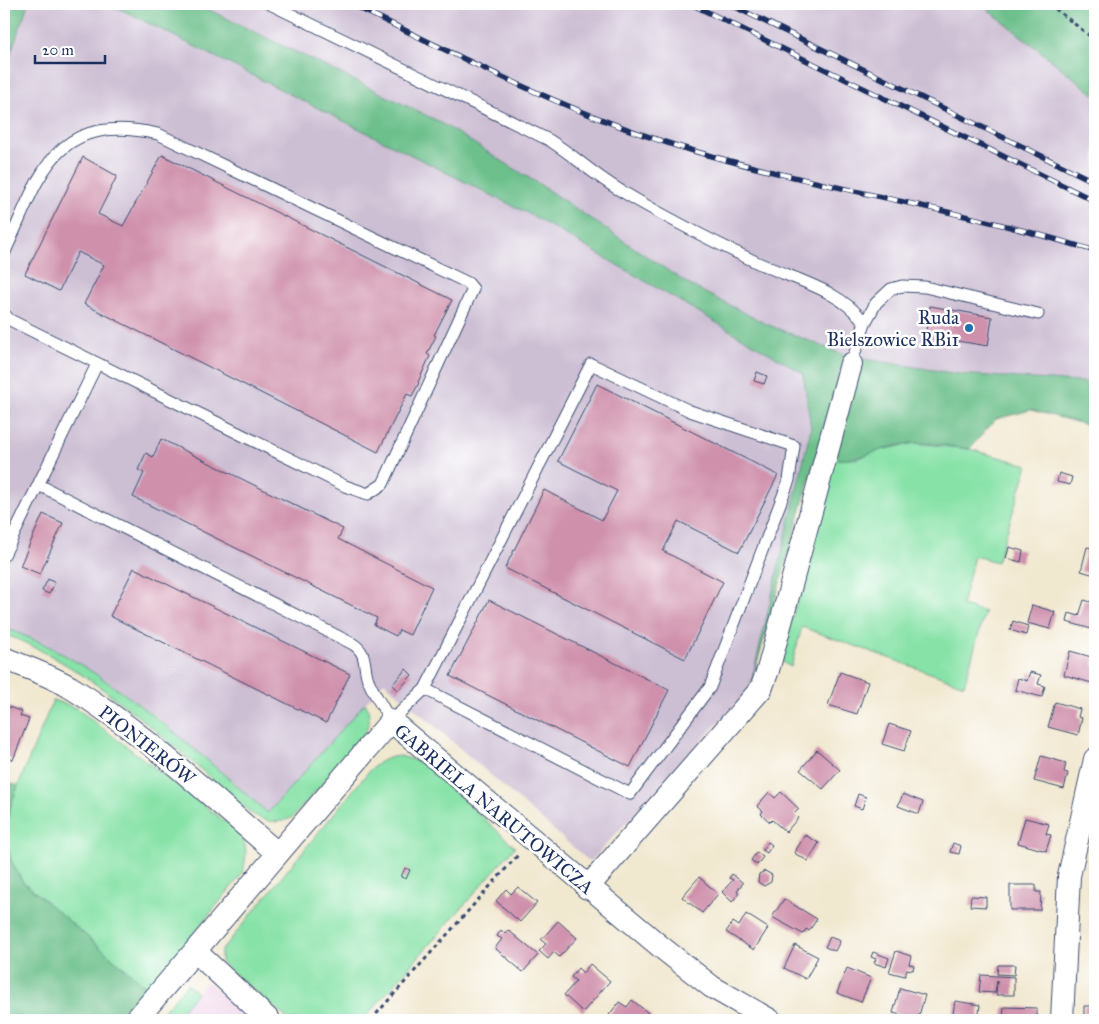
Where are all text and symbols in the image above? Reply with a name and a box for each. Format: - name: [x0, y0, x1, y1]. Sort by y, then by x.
- scale bar: [35, 32, 105, 64]
- text: 20 m: [42, 41, 74, 59]
- place label: Ruda Bielszowice RBi1: [827, 306, 960, 351]
- marker: Ruda Bielszowice RBi1: [963, 322, 975, 334]
- street label: PIONIERÓW: [94, 699, 201, 790]
- street label: GABRIELA NARUTOWICZA: [390, 719, 598, 899]

